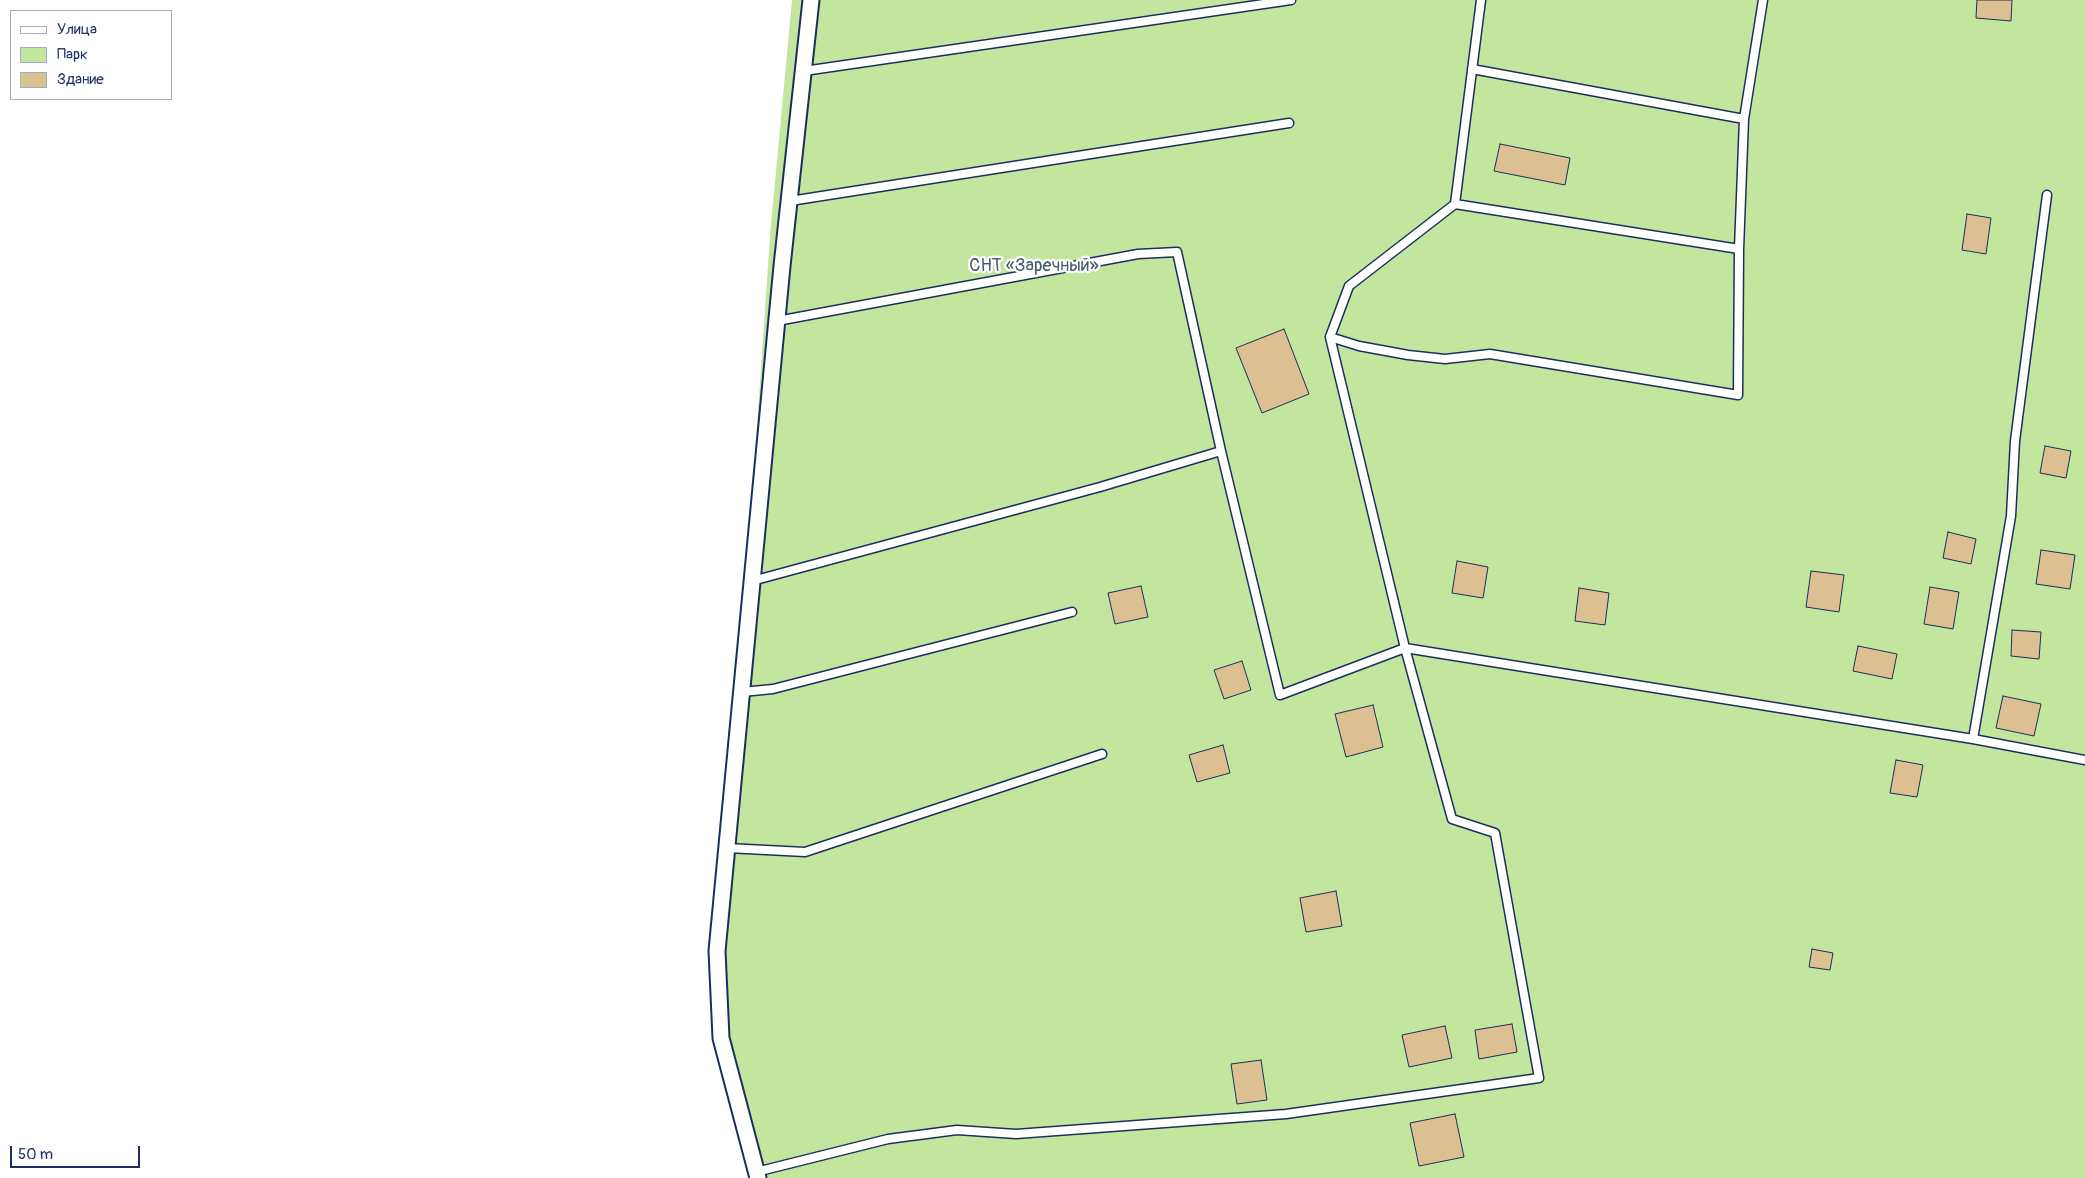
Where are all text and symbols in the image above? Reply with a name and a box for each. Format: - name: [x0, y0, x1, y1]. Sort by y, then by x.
- legend: [10, 10, 172, 100]
- text: Улица: [57, 20, 97, 39]
- text: Парк: [57, 45, 88, 64]
- text: Здание: [57, 70, 104, 89]
- park label: СНТ «Заречный»: [969, 255, 1099, 277]
- scale bar: [12, 1136, 142, 1168]
- text: 50 m: [18, 1145, 53, 1164]

